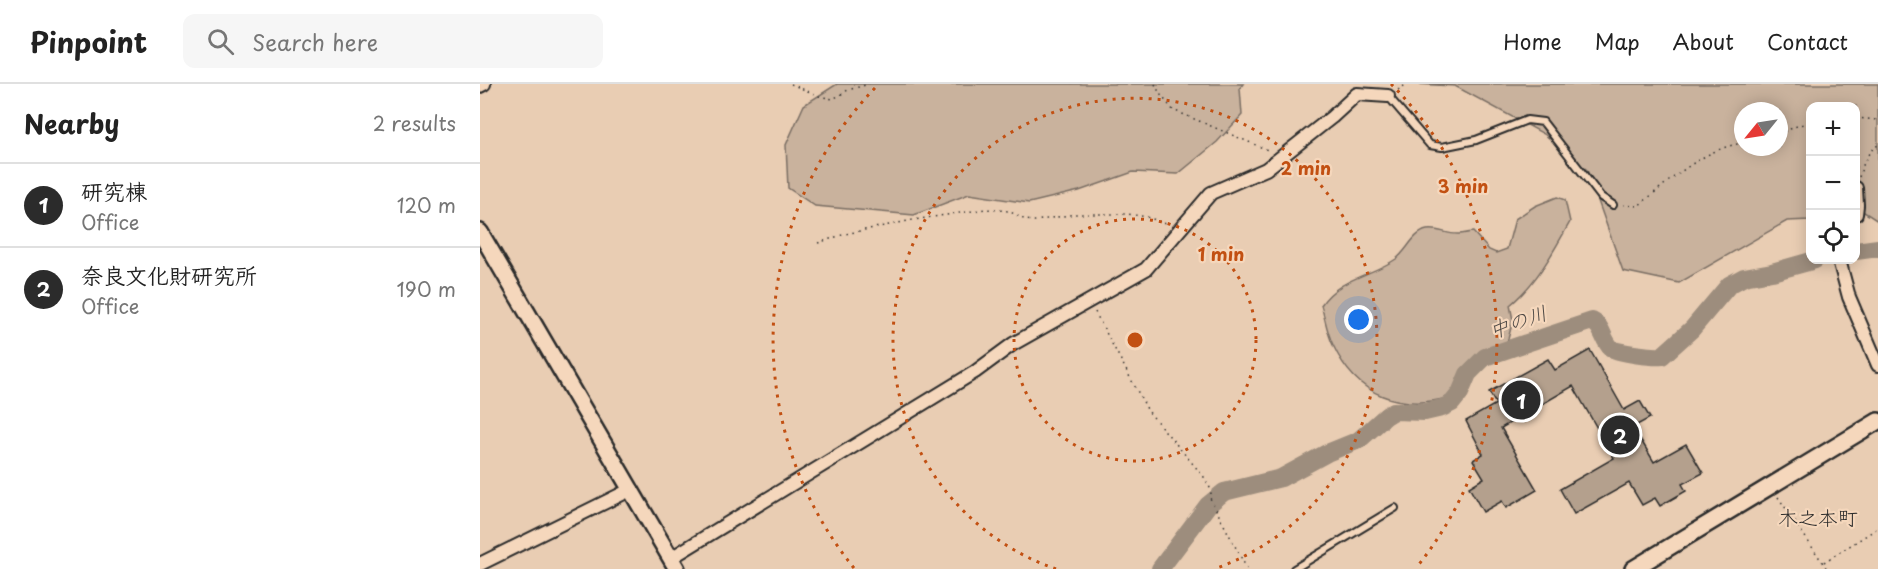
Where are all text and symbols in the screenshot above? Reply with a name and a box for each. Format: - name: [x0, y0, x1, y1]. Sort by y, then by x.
- search box: [183, 14, 603, 68]
- text: Pinpoint: [30, 20, 147, 63]
- icon: search: [204, 25, 237, 58]
- text: Search here: [252, 25, 378, 58]
- text: Home: [1503, 25, 1562, 57]
- text: Map: [1595, 25, 1640, 57]
- text: About: [1673, 25, 1734, 57]
- text: Contact: [1767, 25, 1848, 57]
- north arrow: [1734, 102, 1788, 156]
- map controls: [1806, 102, 1860, 264]
- button: +: [1806, 102, 1860, 156]
- text: Nearby: [24, 104, 119, 143]
- text: 2 results: [373, 108, 456, 138]
- text: 2 min: [1281, 154, 1331, 181]
- button: −: [1806, 156, 1860, 210]
- text: 3 min: [1438, 172, 1488, 199]
- text: 研究棟: [81, 174, 147, 207]
- text: 1: [39, 190, 48, 220]
- text: 120 m: [397, 190, 456, 220]
- text: Office: [81, 207, 139, 237]
- button: locate: [1806, 210, 1860, 264]
- text: 1 min: [1198, 240, 1244, 267]
- text: 奈良文化財研究所: [81, 258, 257, 291]
- text: 2: [36, 274, 51, 304]
- text: 190 m: [397, 274, 456, 304]
- text: Office: [81, 291, 139, 321]
- water label: 中の川: [1484, 297, 1551, 345]
- your location: [1344, 305, 1373, 334]
- centre of rings: [1125, 330, 1145, 350]
- pin: 1: [1502, 378, 1540, 422]
- pin: 2: [1600, 412, 1640, 458]
- district label: 木之本町: [1778, 502, 1858, 532]

